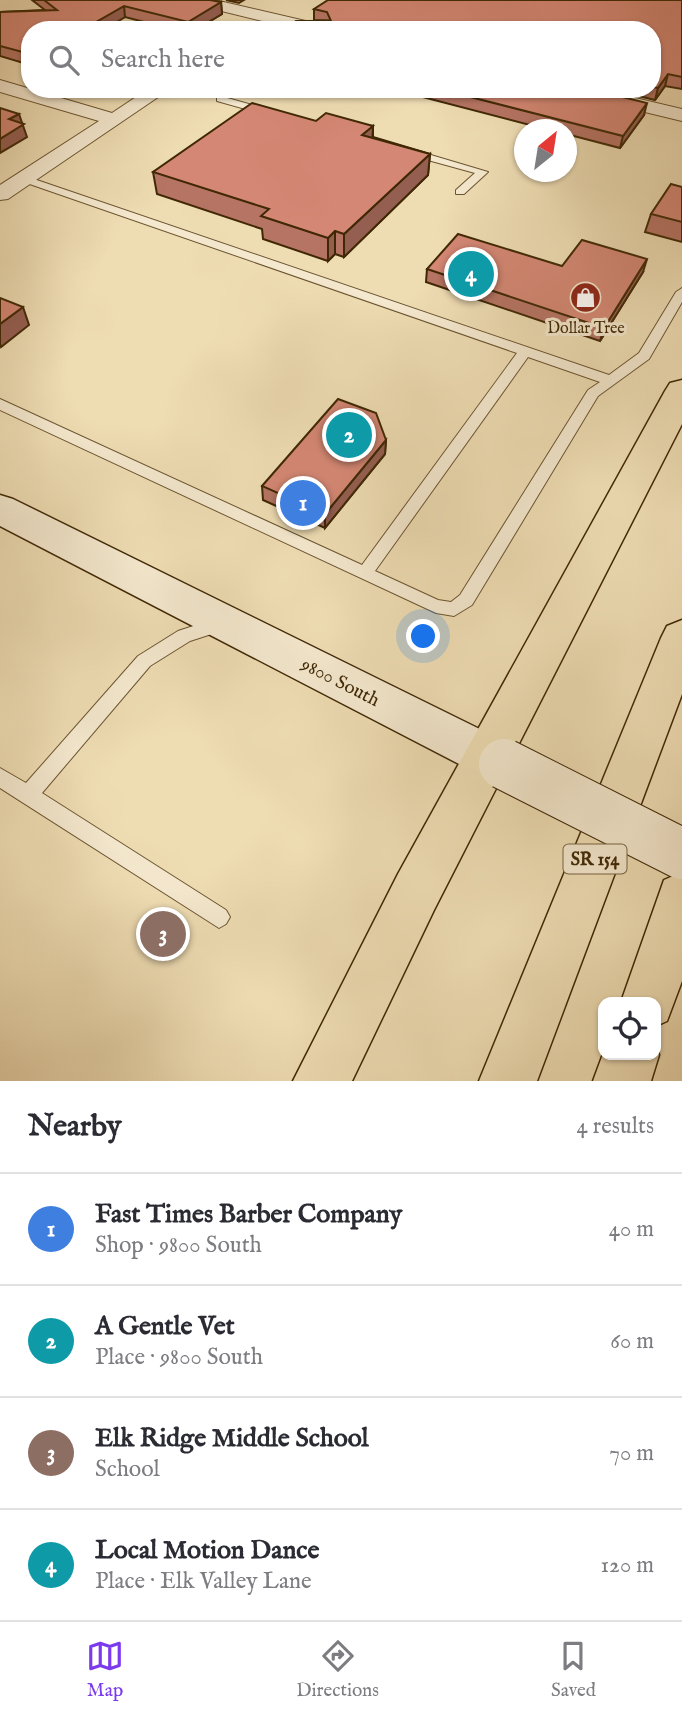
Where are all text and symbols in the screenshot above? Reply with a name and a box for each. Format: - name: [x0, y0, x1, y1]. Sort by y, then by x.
- search box: [21, 21, 661, 98]
- icon: search: [45, 41, 83, 79]
- text: Search here: [101, 43, 225, 76]
- north arrow: [514, 119, 577, 182]
- pin: 4: [448, 248, 494, 300]
- shop icon: Dollar Tree: [569, 281, 603, 315]
- place label: Dollar Tree: [547, 319, 625, 339]
- pin: 2: [326, 409, 372, 461]
- pin: 1: [280, 477, 326, 529]
- your location: [406, 619, 440, 653]
- street label: 9800 South: [296, 652, 383, 713]
- road number: SR 154: [564, 844, 626, 874]
- pin: 3: [140, 908, 186, 960]
- map controls: [598, 997, 661, 1060]
- button: locate: [598, 997, 661, 1060]
- text: Nearby: [28, 1108, 121, 1146]
- text: 4 results: [576, 1112, 654, 1141]
- text: Fast Times Barber Company: [95, 1198, 402, 1231]
- text: 1: [47, 1215, 55, 1244]
- text: 40 m: [609, 1215, 654, 1244]
- text: Shop · 9800 South: [95, 1231, 262, 1260]
- text: A Gentle Vet: [95, 1310, 235, 1343]
- text: 2: [46, 1327, 56, 1356]
- text: 60 m: [610, 1327, 654, 1356]
- text: Place · 9800 South: [95, 1343, 263, 1372]
- text: Elk Ridge Middle School: [95, 1422, 369, 1455]
- text: 3: [47, 1439, 55, 1468]
- text: 70 m: [609, 1439, 654, 1468]
- text: School: [95, 1455, 160, 1484]
- text: Local Motion Dance: [95, 1534, 319, 1567]
- text: 4: [45, 1551, 57, 1580]
- text: 120 m: [601, 1551, 654, 1580]
- text: Place · Elk Valley Lane: [95, 1567, 312, 1596]
- tab: Map: [86, 1637, 124, 1703]
- tab: Directions: [296, 1637, 379, 1703]
- tab: Saved: [551, 1637, 596, 1703]

